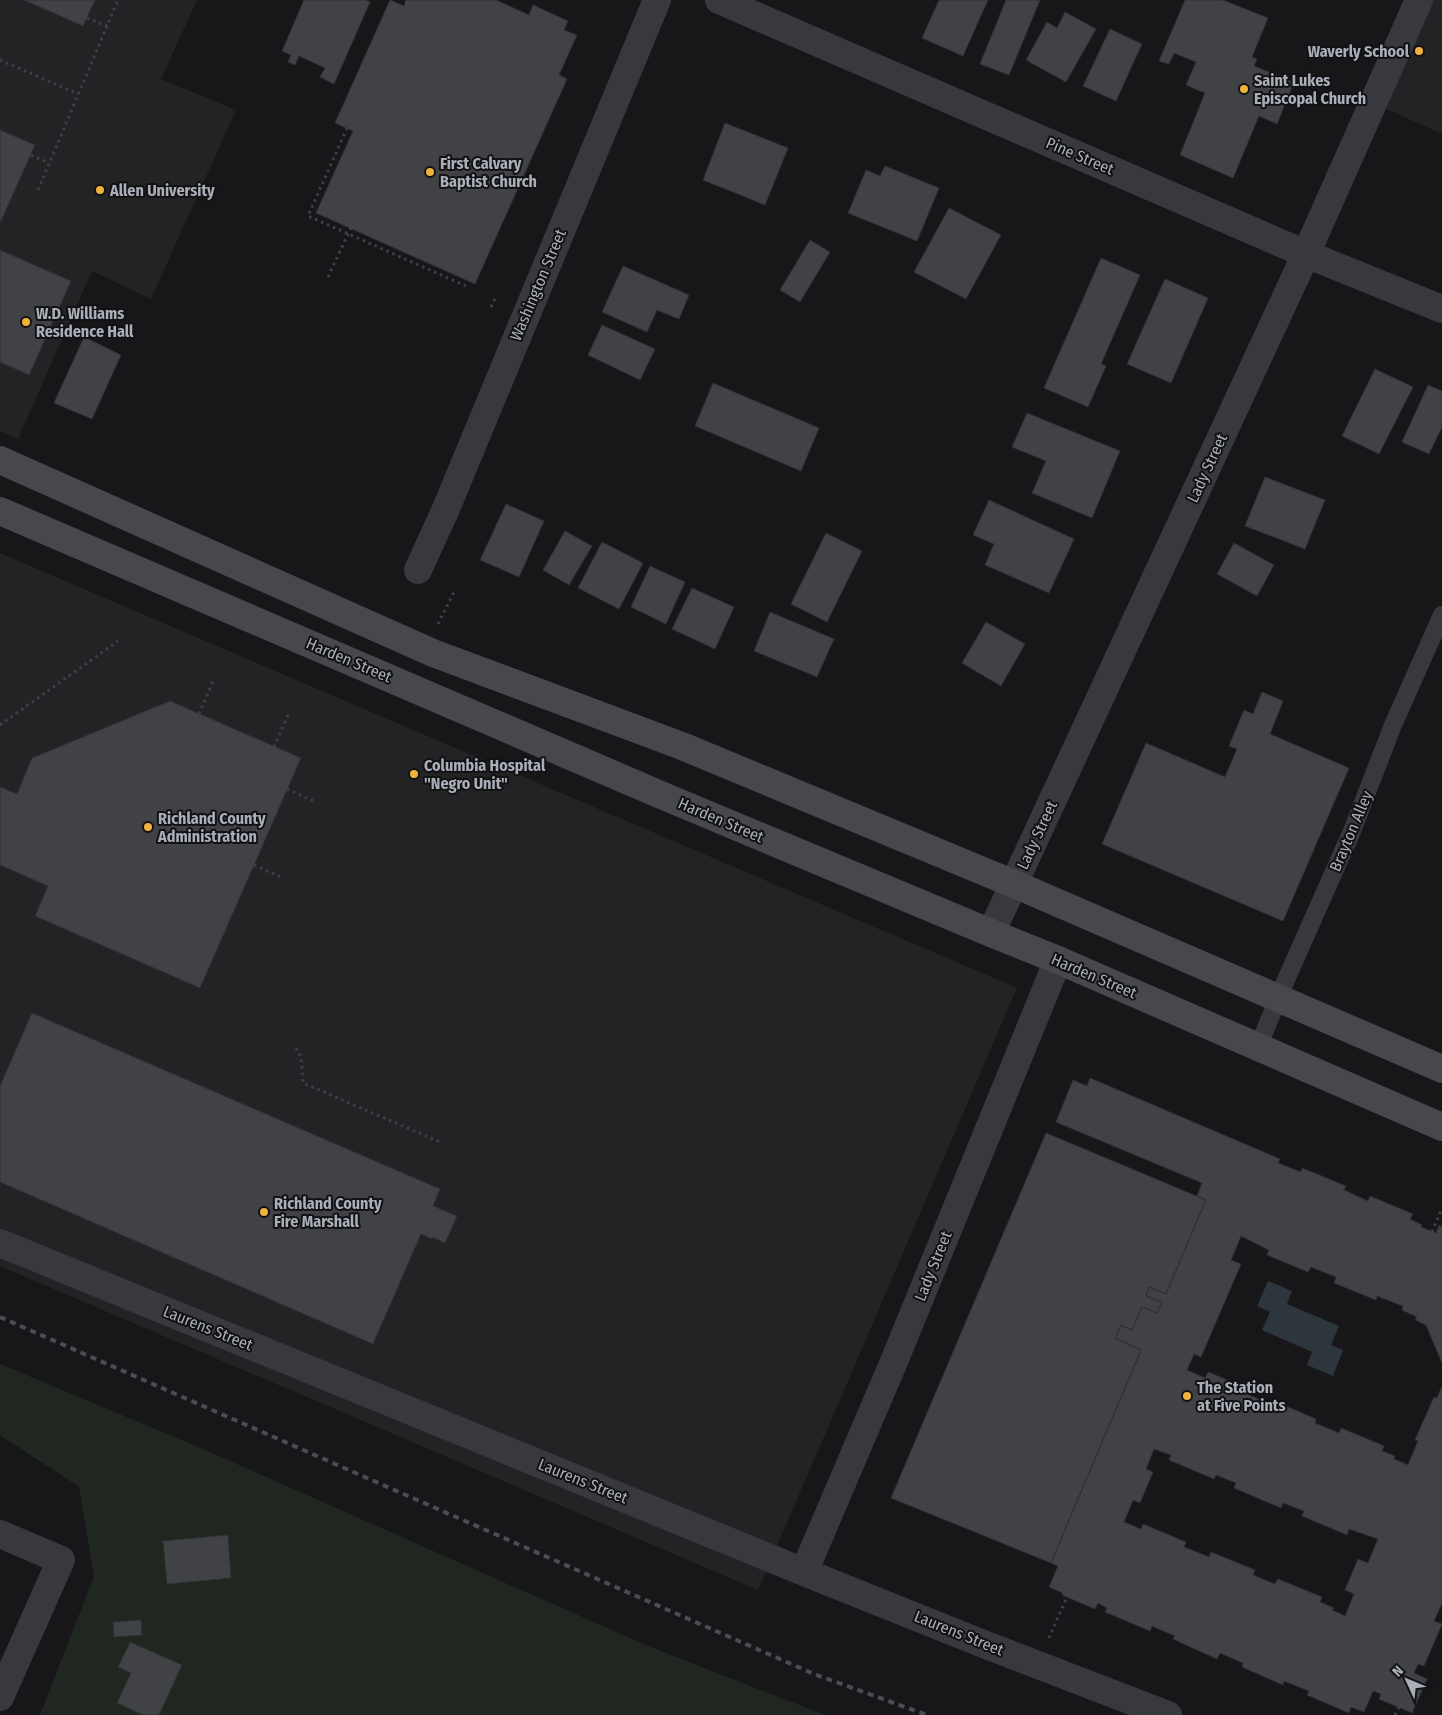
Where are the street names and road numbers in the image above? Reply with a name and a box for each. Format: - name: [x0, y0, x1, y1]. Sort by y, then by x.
- street label: Pine Street: [1043, 133, 1117, 179]
- street label: Washington Street: [506, 226, 570, 344]
- street label: Lady Street: [1183, 430, 1231, 505]
- street label: Harden Street: [304, 634, 395, 687]
- street label: Brayton Alley: [1325, 787, 1377, 874]
- street label: Harden Street: [676, 794, 767, 847]
- street label: Lady Street: [1013, 797, 1061, 872]
- street label: Harden Street: [1049, 950, 1140, 1003]
- street label: Lady Street: [910, 1228, 956, 1304]
- street label: Laurens Street: [161, 1301, 256, 1355]
- street label: Laurens Street: [536, 1454, 631, 1508]
- street label: Laurens Street: [912, 1606, 1007, 1660]

